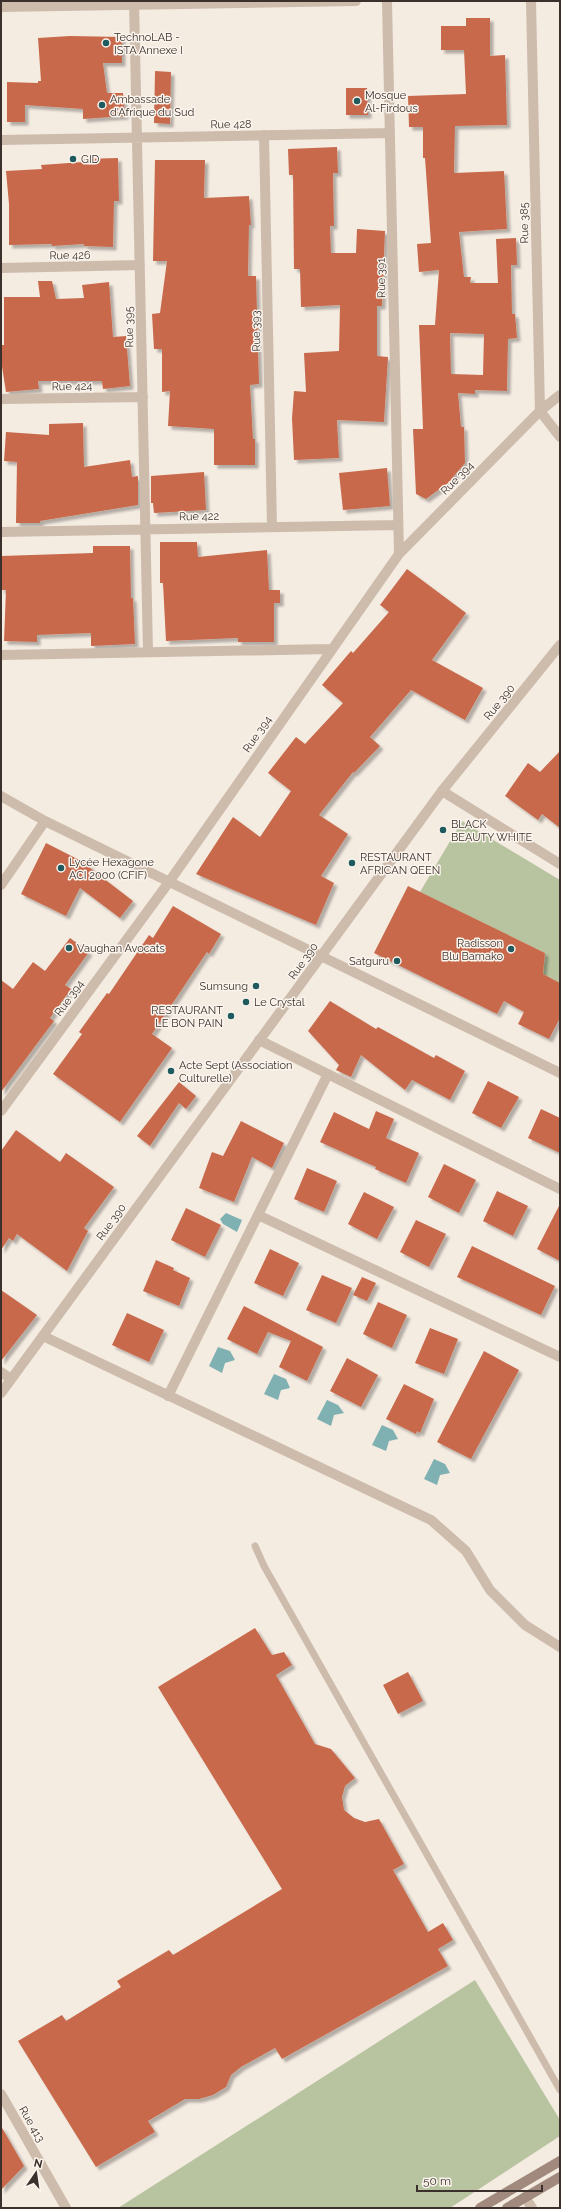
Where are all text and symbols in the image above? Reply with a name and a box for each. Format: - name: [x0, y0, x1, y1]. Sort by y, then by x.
- place label: TechnoLAB - ISTA Annexe I: [114, 31, 183, 57]
- marker: TechnoLAB - ISTA Annexe I: [101, 38, 111, 48]
- place label: Mosque Al-Firdous: [365, 89, 418, 115]
- place label: Ambassade d'Afrique du Sud: [110, 93, 194, 119]
- marker: Mosque Al-Firdous: [352, 96, 362, 106]
- marker: Ambassade d'Afrique du Sud: [97, 100, 107, 110]
- street label: Rue 428: [210, 118, 252, 131]
- place label: GID: [81, 153, 100, 166]
- marker: GID: [68, 154, 78, 164]
- street label: Rue 385: [518, 202, 531, 244]
- street label: Rue 426: [49, 249, 91, 262]
- street label: Rue 391: [375, 258, 388, 298]
- street label: Rue 395: [123, 306, 136, 348]
- street label: Rue 393: [250, 310, 263, 352]
- street label: Rue 424: [52, 380, 92, 393]
- street label: Rue 394: [438, 459, 477, 498]
- street label: Rue 422: [179, 510, 220, 523]
- street label: Rue 390: [481, 682, 518, 723]
- street label: Rue 394: [240, 714, 275, 755]
- place label: BLACK BEAUTY WHITE: [451, 818, 532, 844]
- marker: BLACK BEAUTY WHITE: [438, 825, 448, 835]
- place label: RESTAURANT AFRICAN QEEN: [360, 851, 440, 877]
- place label: Lycée Hexagone ACI 2000 (CFIF): [69, 856, 155, 882]
- marker: RESTAURANT AFRICAN QEEN: [347, 858, 357, 868]
- marker: Lycée Hexagone ACI 2000 (CFIF): [56, 863, 66, 873]
- place label: Radisson Blu Bamako: [442, 937, 503, 963]
- street label: Rue 390: [286, 940, 321, 982]
- place label: Vaughan Avocats: [77, 942, 165, 955]
- marker: Vaughan Avocats: [64, 943, 74, 953]
- marker: Radisson Blu Bamako: [506, 944, 516, 954]
- place label: Satguru: [349, 955, 389, 968]
- marker: Satguru: [392, 956, 402, 966]
- street label: Rue 394: [52, 978, 87, 1019]
- place label: Sumsung: [200, 980, 248, 993]
- marker: Sumsung: [251, 981, 261, 991]
- place label: Le Crystal: [254, 996, 305, 1009]
- marker: Le Crystal: [241, 997, 251, 1007]
- place label: RESTAURANT LE BON PAIN: [151, 1004, 223, 1030]
- marker: RESTAURANT LE BON PAIN: [226, 1011, 236, 1021]
- place label: Acte Sept (Association Culturelle): [179, 1059, 292, 1085]
- marker: Acte Sept (Association Culturelle): [166, 1066, 176, 1076]
- street label: Rue 390: [94, 1201, 129, 1243]
- street label: Rue 413: [16, 2104, 47, 2145]
- north arrow: [16, 2153, 56, 2193]
- text: N: [33, 2156, 44, 2171]
- scale bar: [417, 2167, 542, 2193]
- text: 50 m: [423, 2174, 451, 2188]

